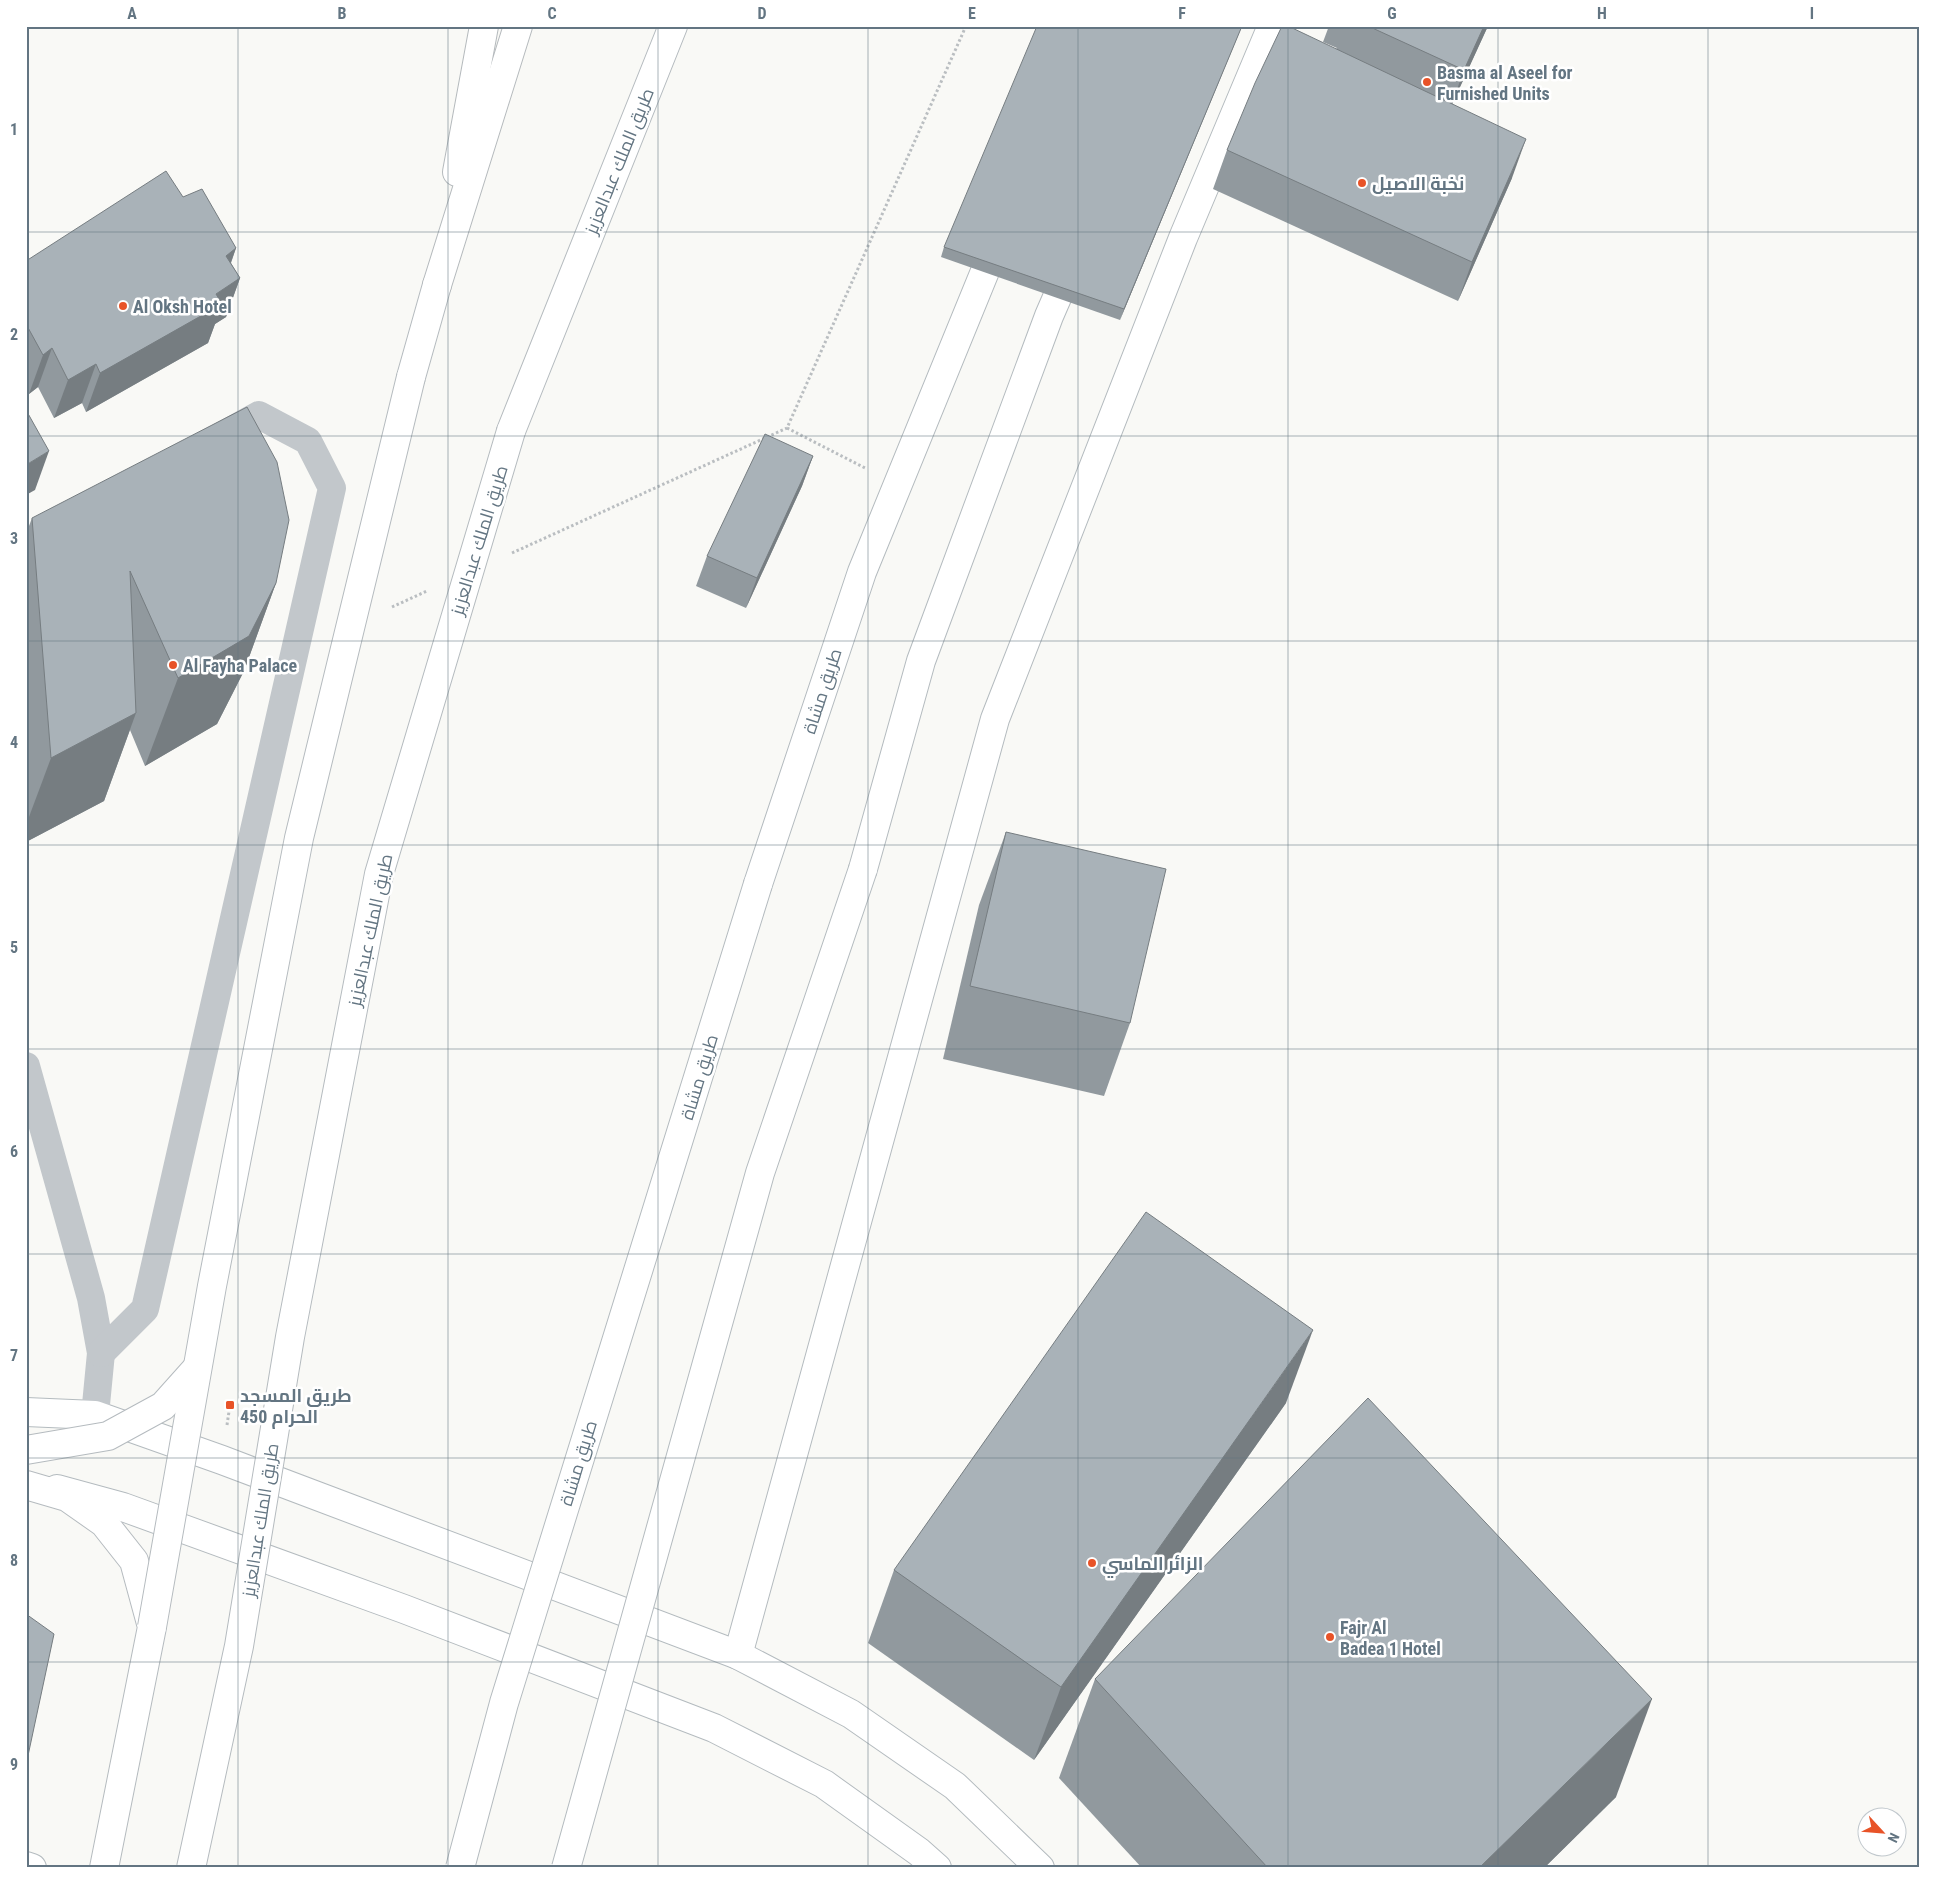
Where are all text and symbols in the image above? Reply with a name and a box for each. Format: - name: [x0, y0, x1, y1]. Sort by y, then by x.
- text: A: [127, 4, 137, 23]
- text: B: [338, 4, 347, 23]
- text: C: [547, 4, 557, 23]
- text: D: [757, 4, 767, 23]
- text: E: [968, 4, 976, 23]
- text: F: [1178, 4, 1186, 23]
- text: G: [1387, 4, 1397, 23]
- text: H: [1597, 4, 1607, 23]
- text: I: [1810, 4, 1814, 23]
- place label: Basma al Aseel for Furnished Units: [1437, 62, 1573, 104]
- marker: Basma al Aseel for Furnished Units: [1421, 76, 1433, 88]
- street label: طريق الملك عبدالعزيز: [580, 85, 660, 239]
- text: 1: [10, 120, 18, 139]
- place label: نخبة الاصيل: [1372, 173, 1464, 195]
- marker: نخبة الاصيل: [1356, 177, 1368, 189]
- place label: Al Oksh Hotel: [133, 296, 232, 317]
- marker: Al Oksh Hotel: [117, 300, 129, 312]
- text: 2: [10, 325, 18, 344]
- street label: طريق الملك عبدالعزيز: [446, 463, 514, 619]
- text: 3: [10, 529, 18, 548]
- street label: طريق مشاة: [798, 646, 848, 737]
- place label: Al Fayha Palace: [183, 655, 297, 676]
- marker: Al Fayha Palace: [167, 659, 179, 671]
- text: 4: [10, 733, 18, 752]
- street label: طريق الملك عبدالعزيز: [343, 852, 398, 1010]
- text: 5: [10, 938, 18, 957]
- street label: طريق مشاة: [676, 1032, 724, 1123]
- text: 6: [10, 1142, 18, 1161]
- text: 7: [10, 1346, 18, 1365]
- place label: طريق المسجد الحرام 450: [240, 1385, 352, 1429]
- marker: طريق المسجد الحرام 450: [224, 1399, 236, 1411]
- street label: طريق مشاة: [555, 1418, 603, 1509]
- street label: طريق الملك عبدالعزيز: [237, 1442, 285, 1600]
- text: 8: [10, 1551, 18, 1570]
- place label: الزائر الماسي: [1102, 1553, 1203, 1578]
- marker: الزائر الماسي: [1086, 1557, 1098, 1569]
- place label: Fajr Al Badea 1 Hotel: [1340, 1617, 1441, 1659]
- marker: Fajr Al Badea 1 Hotel: [1324, 1631, 1336, 1643]
- text: 9: [10, 1755, 18, 1774]
- north arrow: [1858, 1806, 1908, 1856]
- text: N: [1885, 1830, 1903, 1845]

